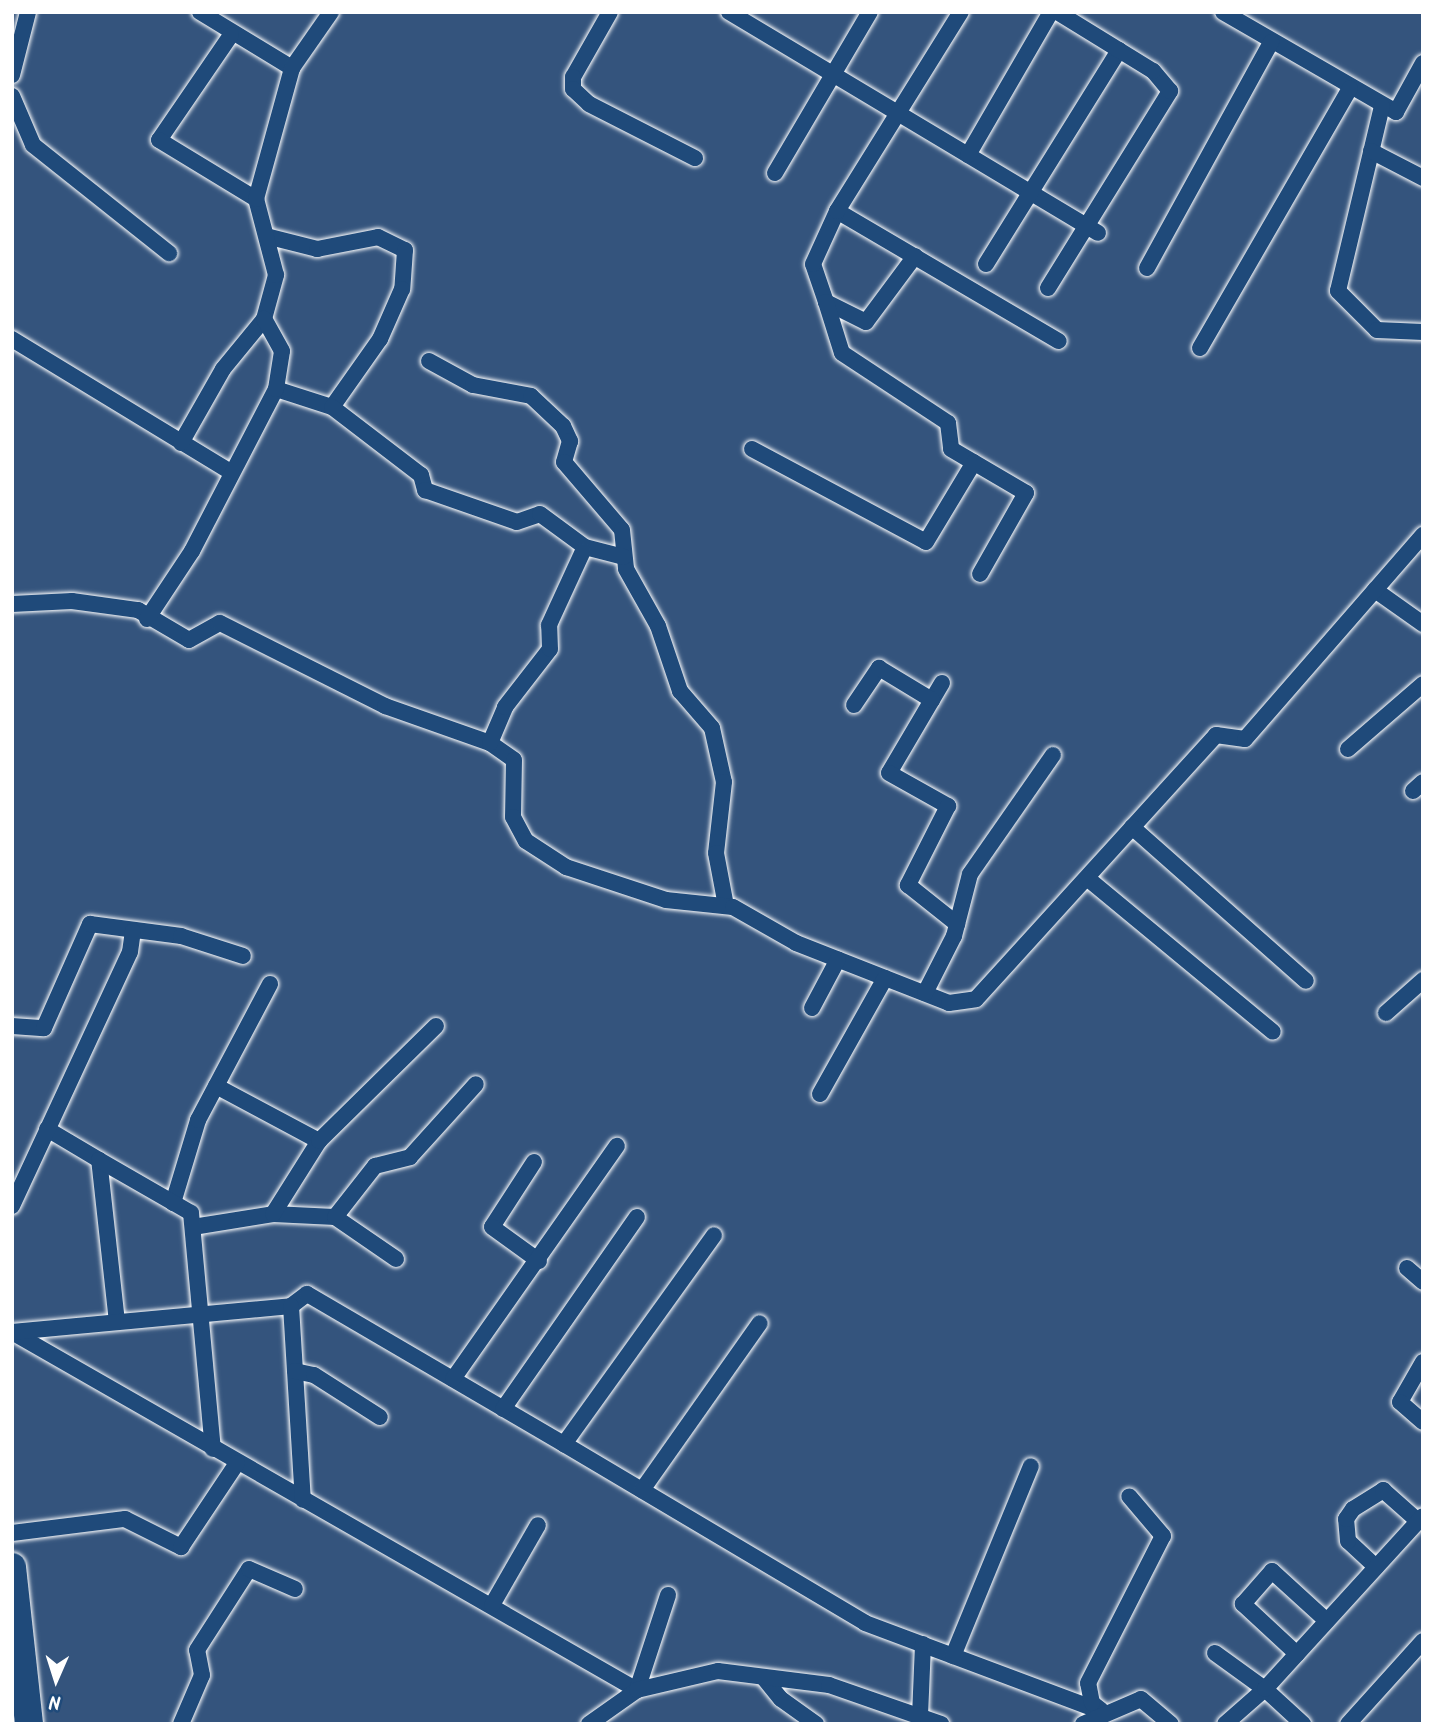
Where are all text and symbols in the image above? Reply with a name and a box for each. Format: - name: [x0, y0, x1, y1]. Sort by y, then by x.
- north arrow: [21, 1645, 91, 1715]
- text: N: [48, 1686, 62, 1716]

